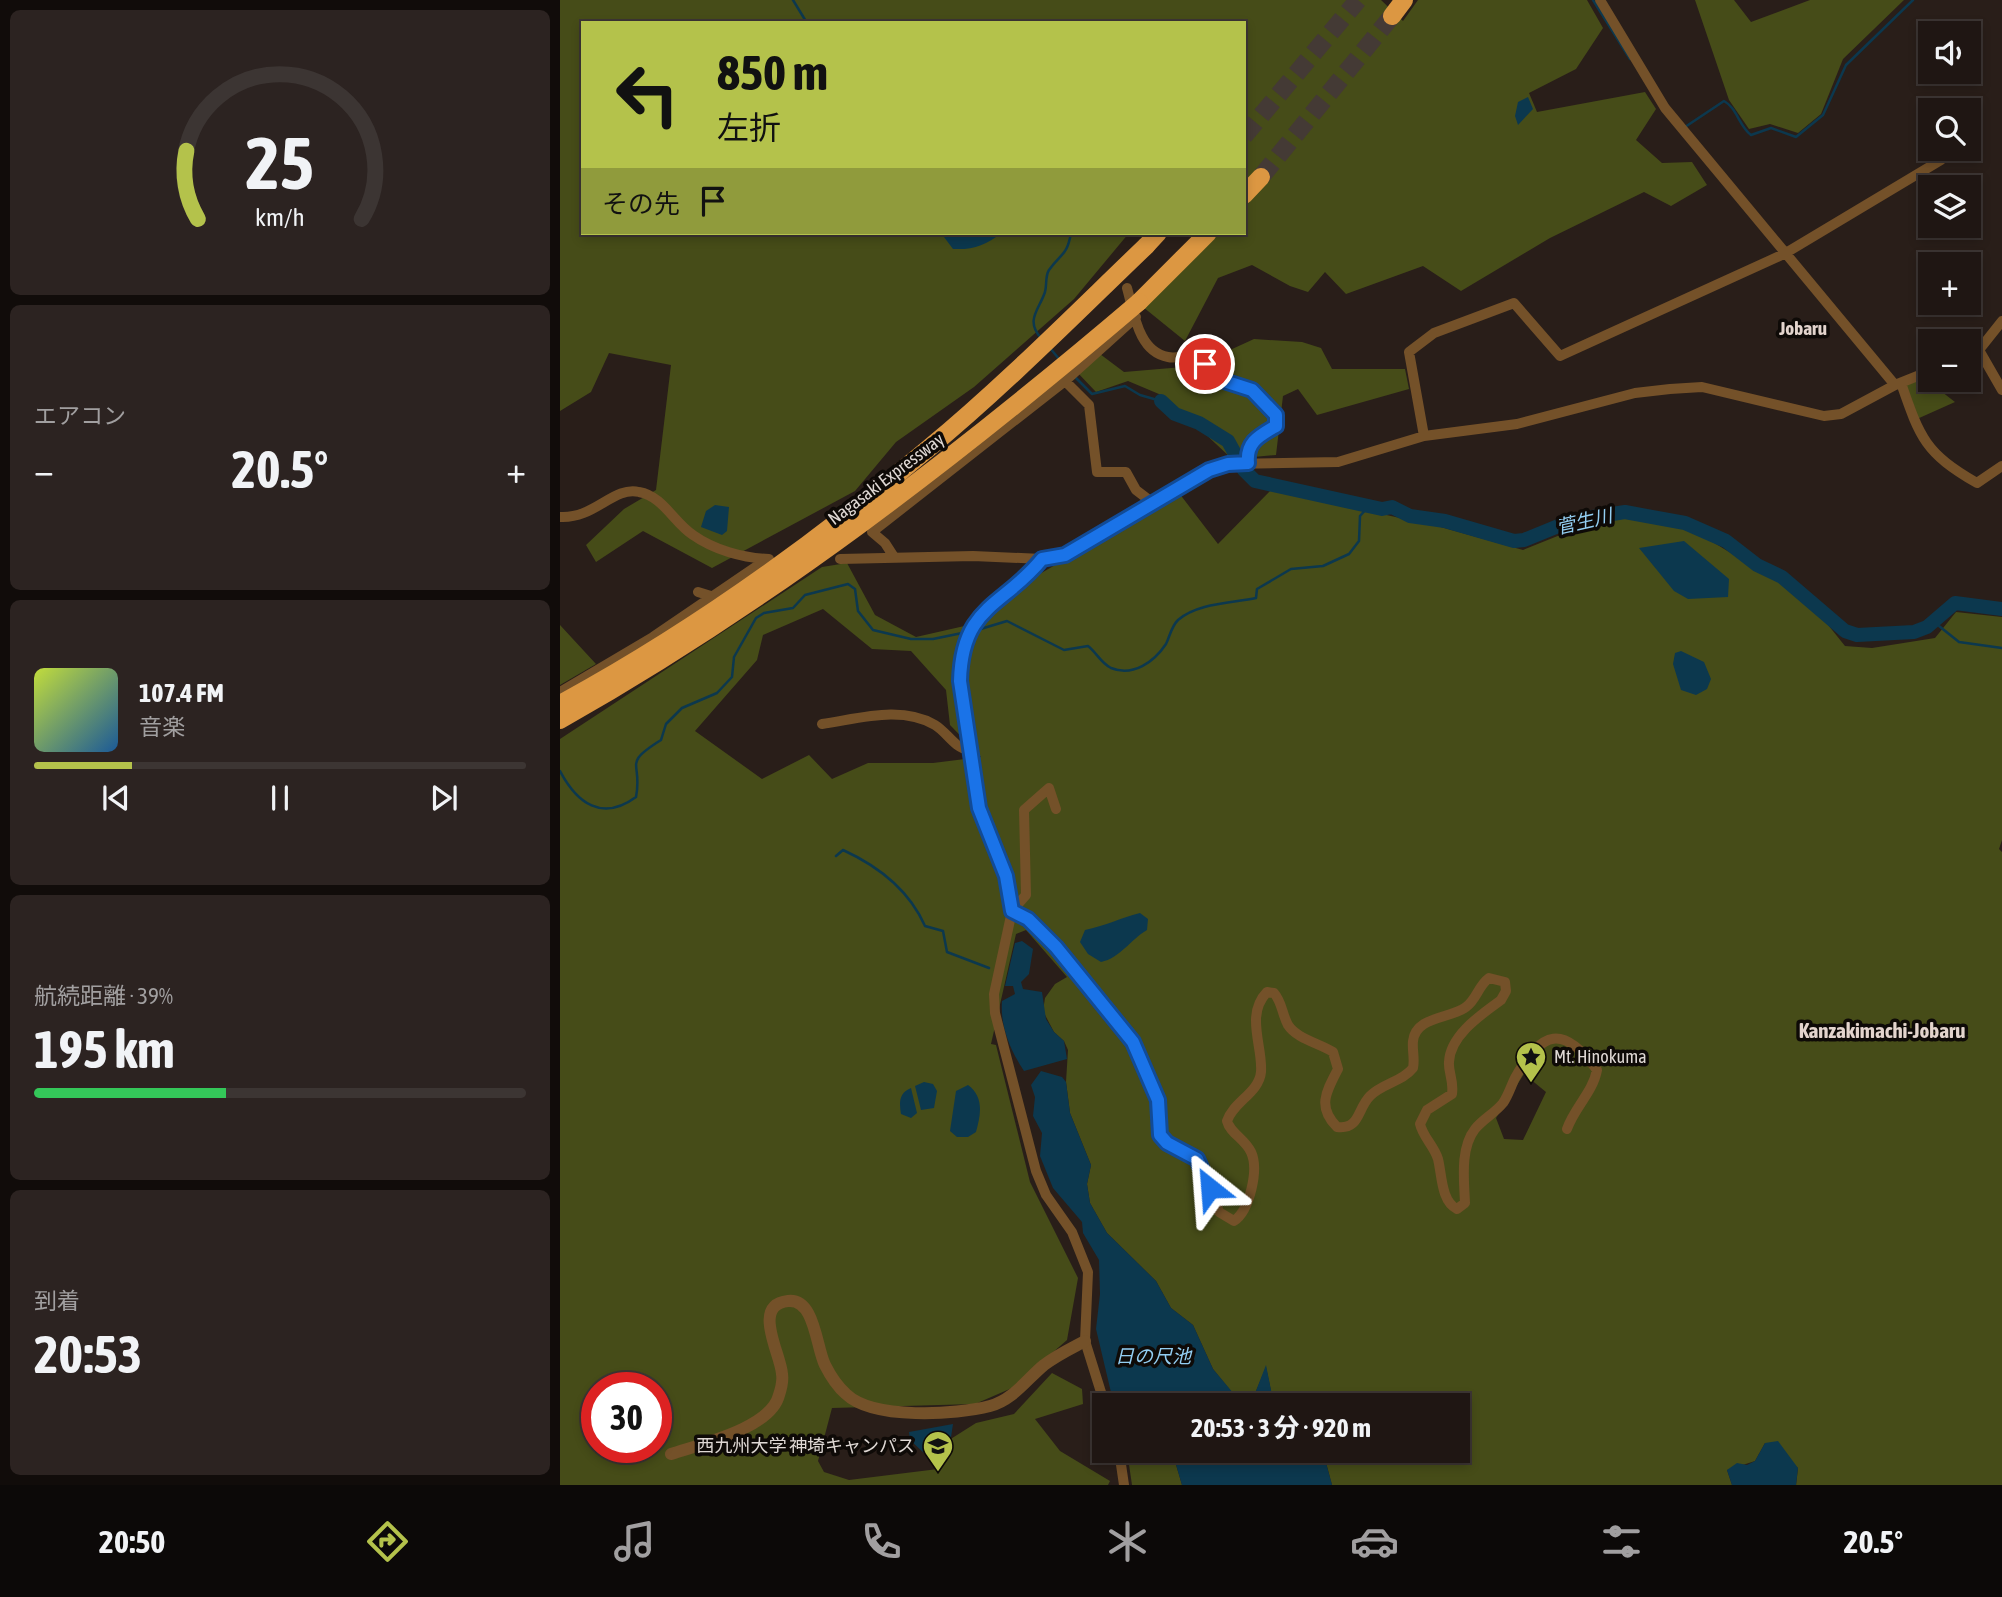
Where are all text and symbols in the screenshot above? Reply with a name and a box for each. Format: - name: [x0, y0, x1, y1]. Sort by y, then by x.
- map controls: [1918, 21, 1981, 392]
- button: sound: [1918, 21, 1981, 84]
- text: 850 m: [717, 44, 828, 100]
- icon: left: [602, 49, 693, 140]
- button: search: [1918, 98, 1981, 161]
- text: 左折: [717, 109, 781, 146]
- text: 25: [246, 121, 314, 204]
- button: layers: [1918, 175, 1981, 238]
- icon: arrive: [694, 182, 732, 220]
- text: その先: [602, 189, 680, 219]
- text: km/h: [255, 202, 305, 230]
- button: +: [1918, 252, 1981, 315]
- district label: Jobaru: [1778, 317, 1827, 339]
- button: −: [1918, 329, 1981, 392]
- pin: [1175, 334, 1235, 394]
- icon: arrive: [1186, 345, 1224, 383]
- text: エアコン: [34, 403, 126, 429]
- street label: Nagasaki Expressway: [824, 428, 948, 529]
- text: 20.5°: [232, 439, 328, 499]
- text: −: [34, 448, 54, 491]
- text: +: [506, 448, 526, 491]
- water label: 菅生川: [1554, 503, 1616, 538]
- text: 107.4 FM: [139, 678, 224, 708]
- text: 音楽: [139, 714, 185, 740]
- icon: previous: [97, 779, 135, 817]
- icon: pause: [261, 779, 299, 817]
- icon: next: [425, 779, 463, 817]
- text: 航続距離 · 39%: [34, 983, 173, 1009]
- district label: Kanzakimachi-Jobaru: [1799, 1018, 1965, 1042]
- text: 195 km: [34, 1019, 175, 1079]
- place icon: Mt. Hinokuma: [1514, 1040, 1548, 1084]
- place label: Mt. Hinokuma: [1554, 1046, 1647, 1067]
- position arrow: [1173, 1151, 1247, 1225]
- text: 到着: [34, 1288, 80, 1314]
- text: 20:53: [34, 1324, 142, 1384]
- water label: 日の尺池: [1115, 1345, 1193, 1367]
- speed limit sign: 30: [581, 1372, 672, 1463]
- text: 20:53 · 3 分 · 920 m: [1191, 1413, 1371, 1443]
- school or university icon: 西九州大学 神埼キャンパス: [921, 1429, 955, 1473]
- place label: 西九州大学 神埼キャンパス: [697, 1435, 915, 1456]
- icon: directions: [363, 1517, 412, 1566]
- icon: music: [610, 1517, 659, 1566]
- icon: phone: [857, 1517, 906, 1566]
- icon: climate: [1103, 1517, 1152, 1566]
- icon: car: [1350, 1517, 1399, 1566]
- icon: filters: [1597, 1517, 1646, 1566]
- text: 20:50: [99, 1523, 165, 1560]
- text: 20.5°: [1843, 1523, 1903, 1560]

